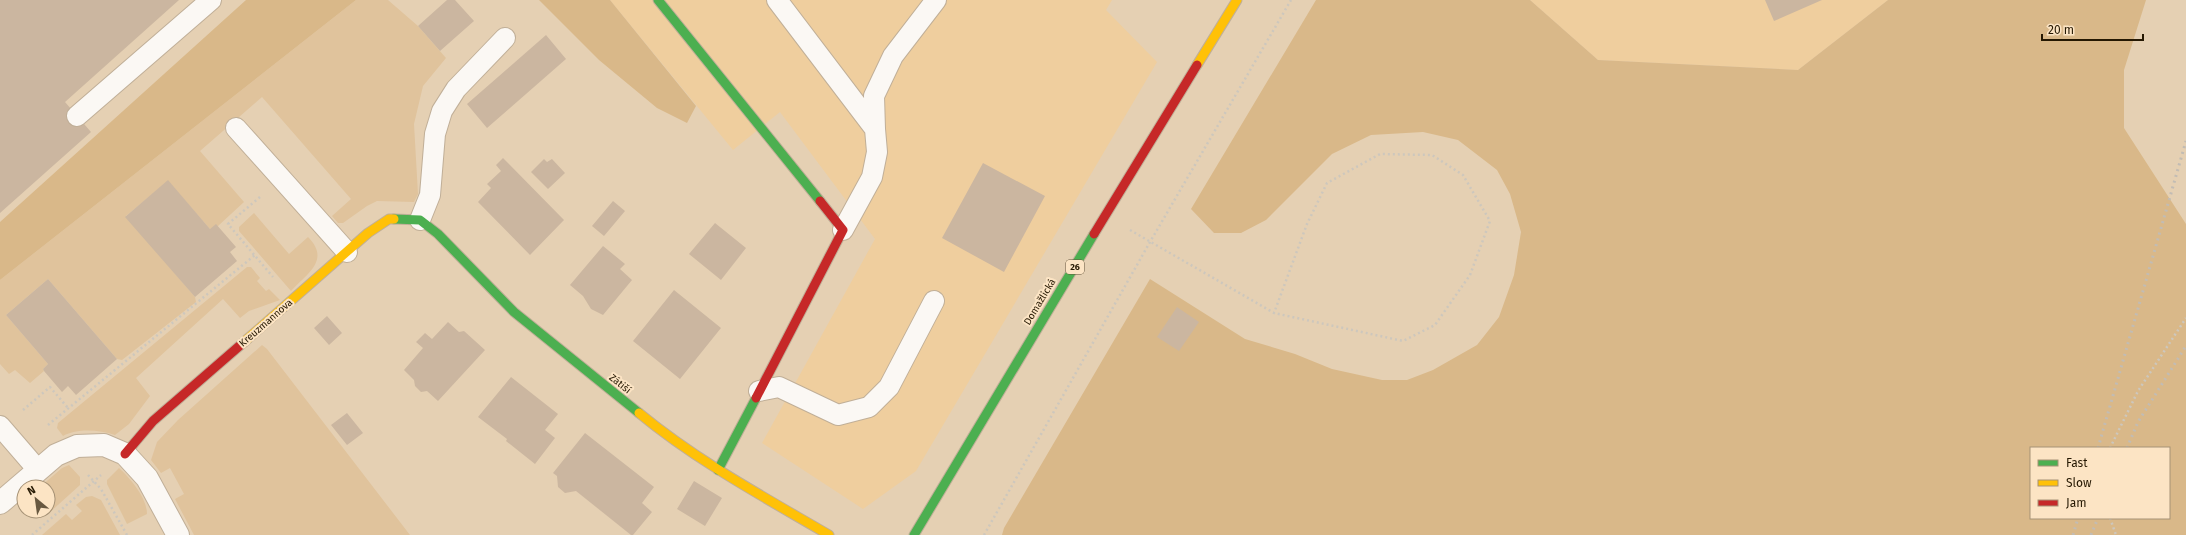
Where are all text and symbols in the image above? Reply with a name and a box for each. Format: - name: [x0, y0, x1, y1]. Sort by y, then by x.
- scale bar: [2042, 16, 2143, 42]
- text: 20 m: [2048, 23, 2074, 37]
- road number: 26: [1066, 260, 1084, 274]
- street label: Domažlická: [1022, 277, 1058, 327]
- street label: Kreuzmannova: [237, 297, 295, 349]
- street label: Zátiší: [607, 371, 634, 396]
- legend: [2030, 447, 2170, 519]
- text: Fast: [2066, 456, 2088, 470]
- text: Slow: [2066, 476, 2092, 490]
- north arrow: [16, 479, 56, 519]
- text: N: [25, 483, 38, 498]
- text: Jam: [2066, 496, 2086, 510]

